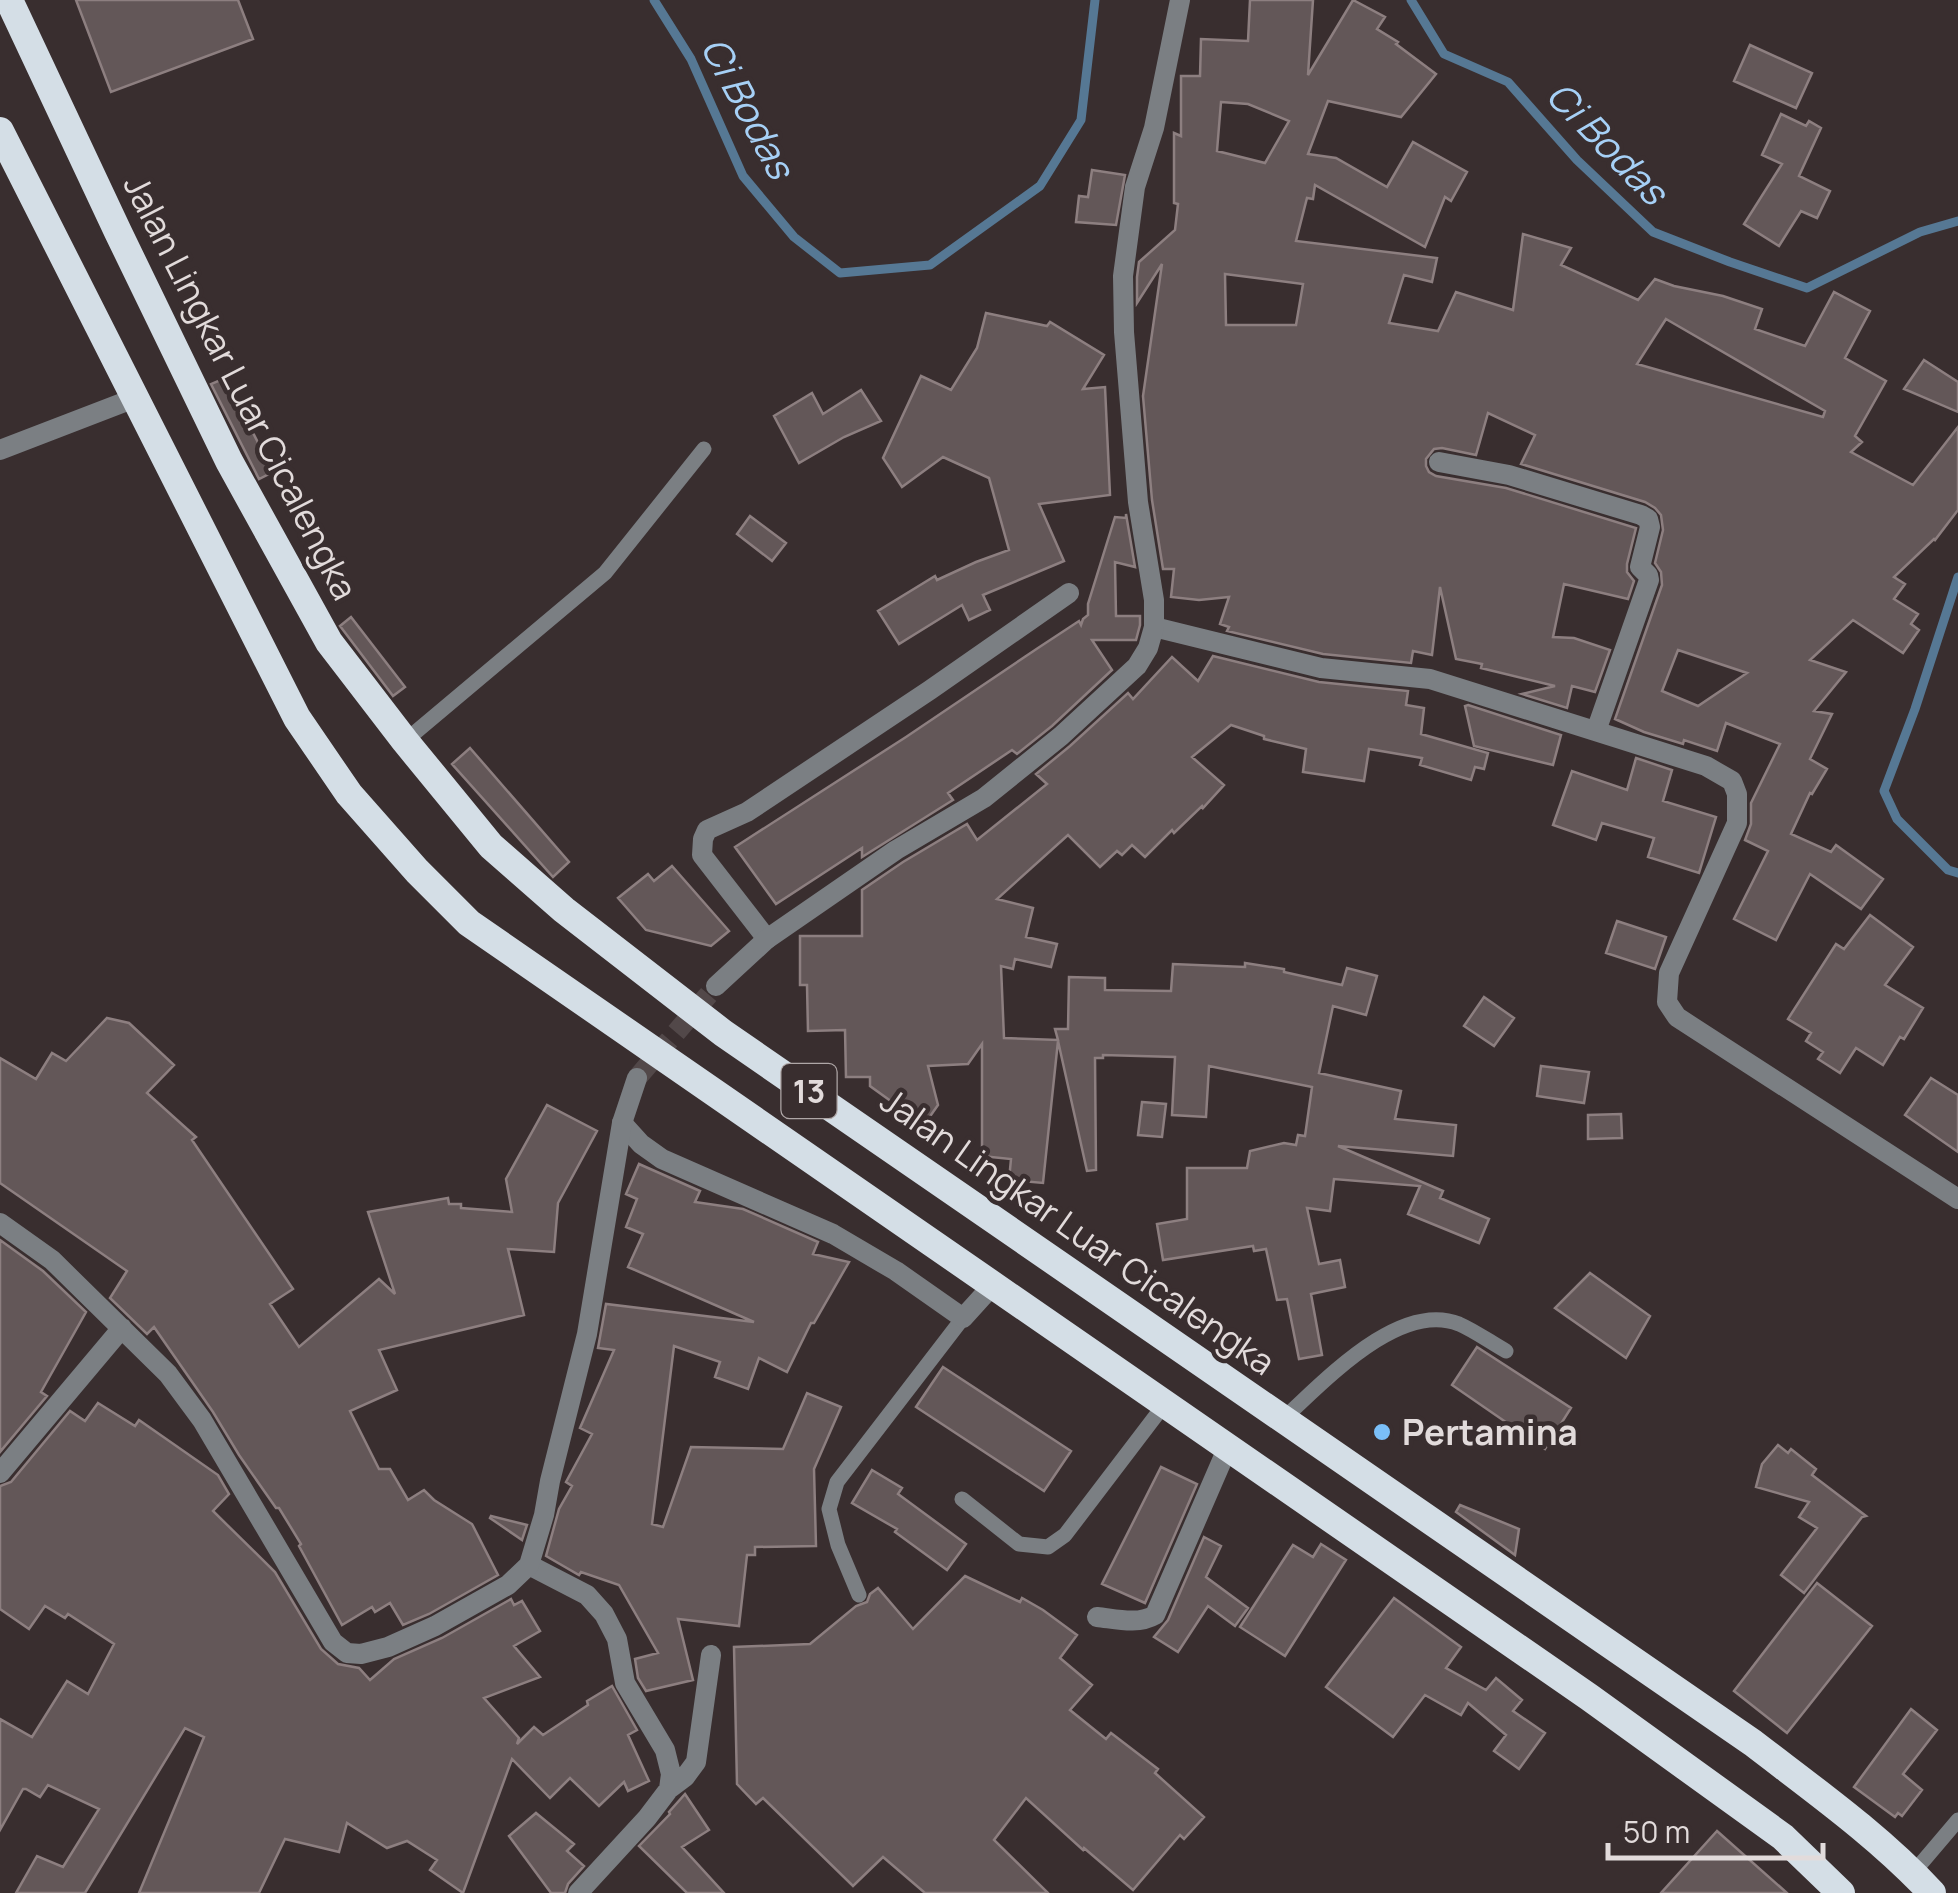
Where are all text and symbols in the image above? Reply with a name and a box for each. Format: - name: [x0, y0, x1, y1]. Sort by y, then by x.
- water label: Ci Bodas: [690, 27, 809, 189]
- water label: Ci Bodas: [1536, 69, 1682, 217]
- street label: Jalan Lingkar Luar Cicalengka: [113, 166, 369, 608]
- road number: 13: [782, 1064, 836, 1118]
- street label: Jalan Lingkar Luar Cicalengka: [871, 1076, 1285, 1386]
- place label: Pertamina: [1402, 1408, 1578, 1456]
- marker: Pertamina: [1371, 1421, 1393, 1443]
- scale bar: [1608, 1798, 1823, 1860]
- text: 50 m: [1623, 1811, 1690, 1852]

